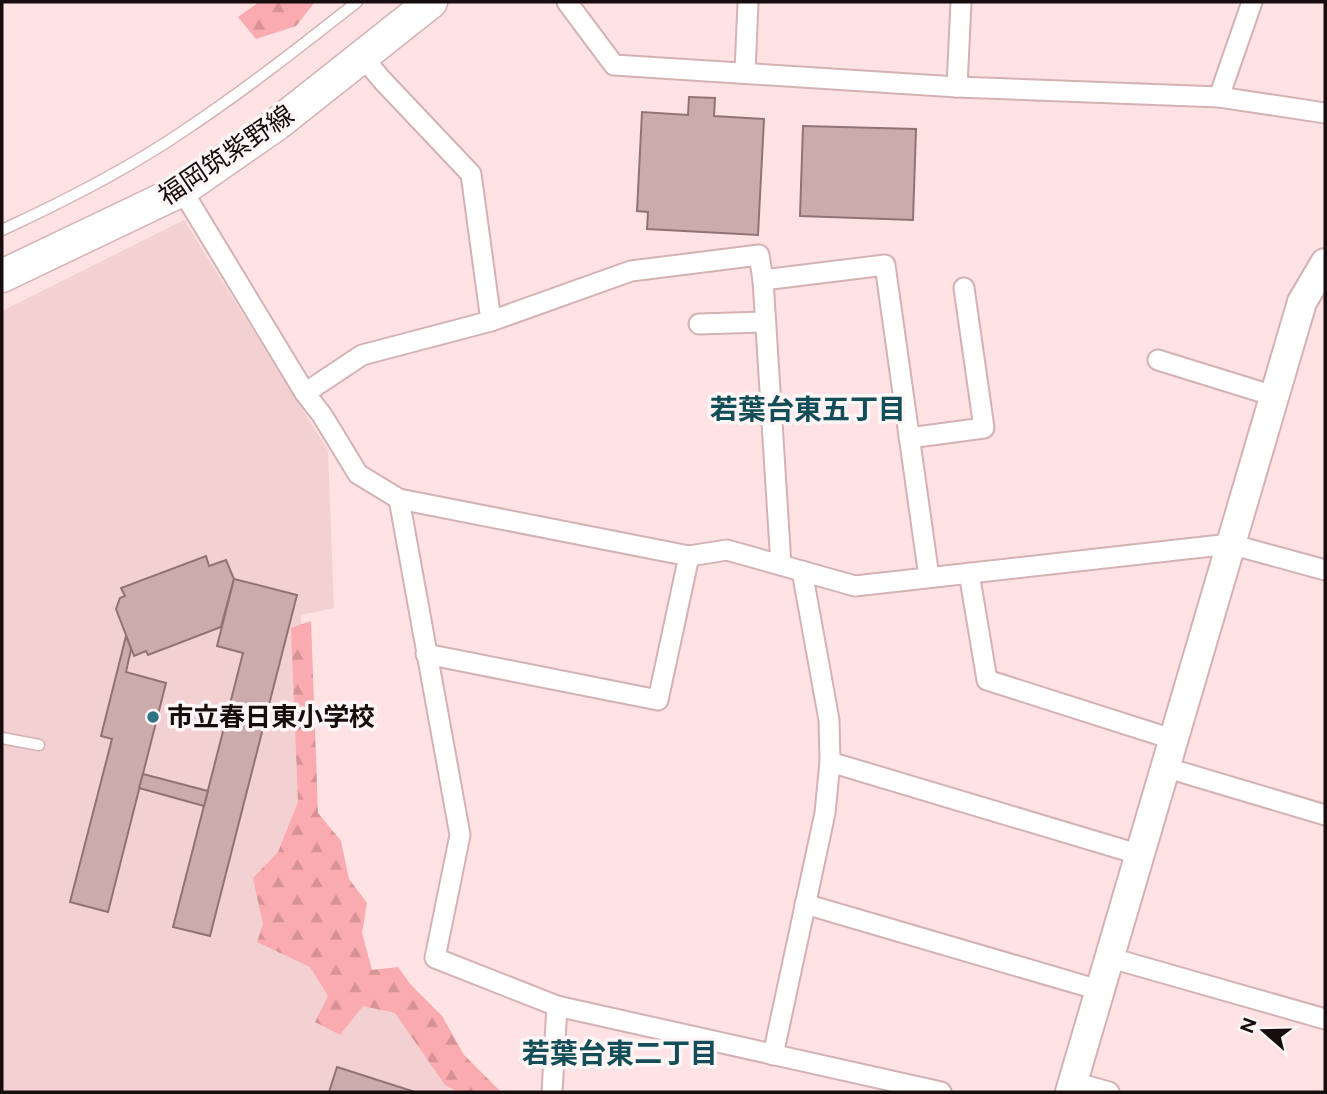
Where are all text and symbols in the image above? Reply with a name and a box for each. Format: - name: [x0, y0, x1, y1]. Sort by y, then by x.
- street label: 福岡筑紫野線: [152, 98, 300, 212]
- district label: 若葉台東五丁目: [710, 392, 906, 426]
- place label: 市立春日東小学校: [167, 701, 375, 733]
- marker: 市立春日東小学校: [145, 709, 161, 725]
- north arrow: [1229, 996, 1299, 1066]
- text: N: [1235, 1015, 1262, 1036]
- district label: 若葉台東二丁目: [522, 1036, 718, 1070]

